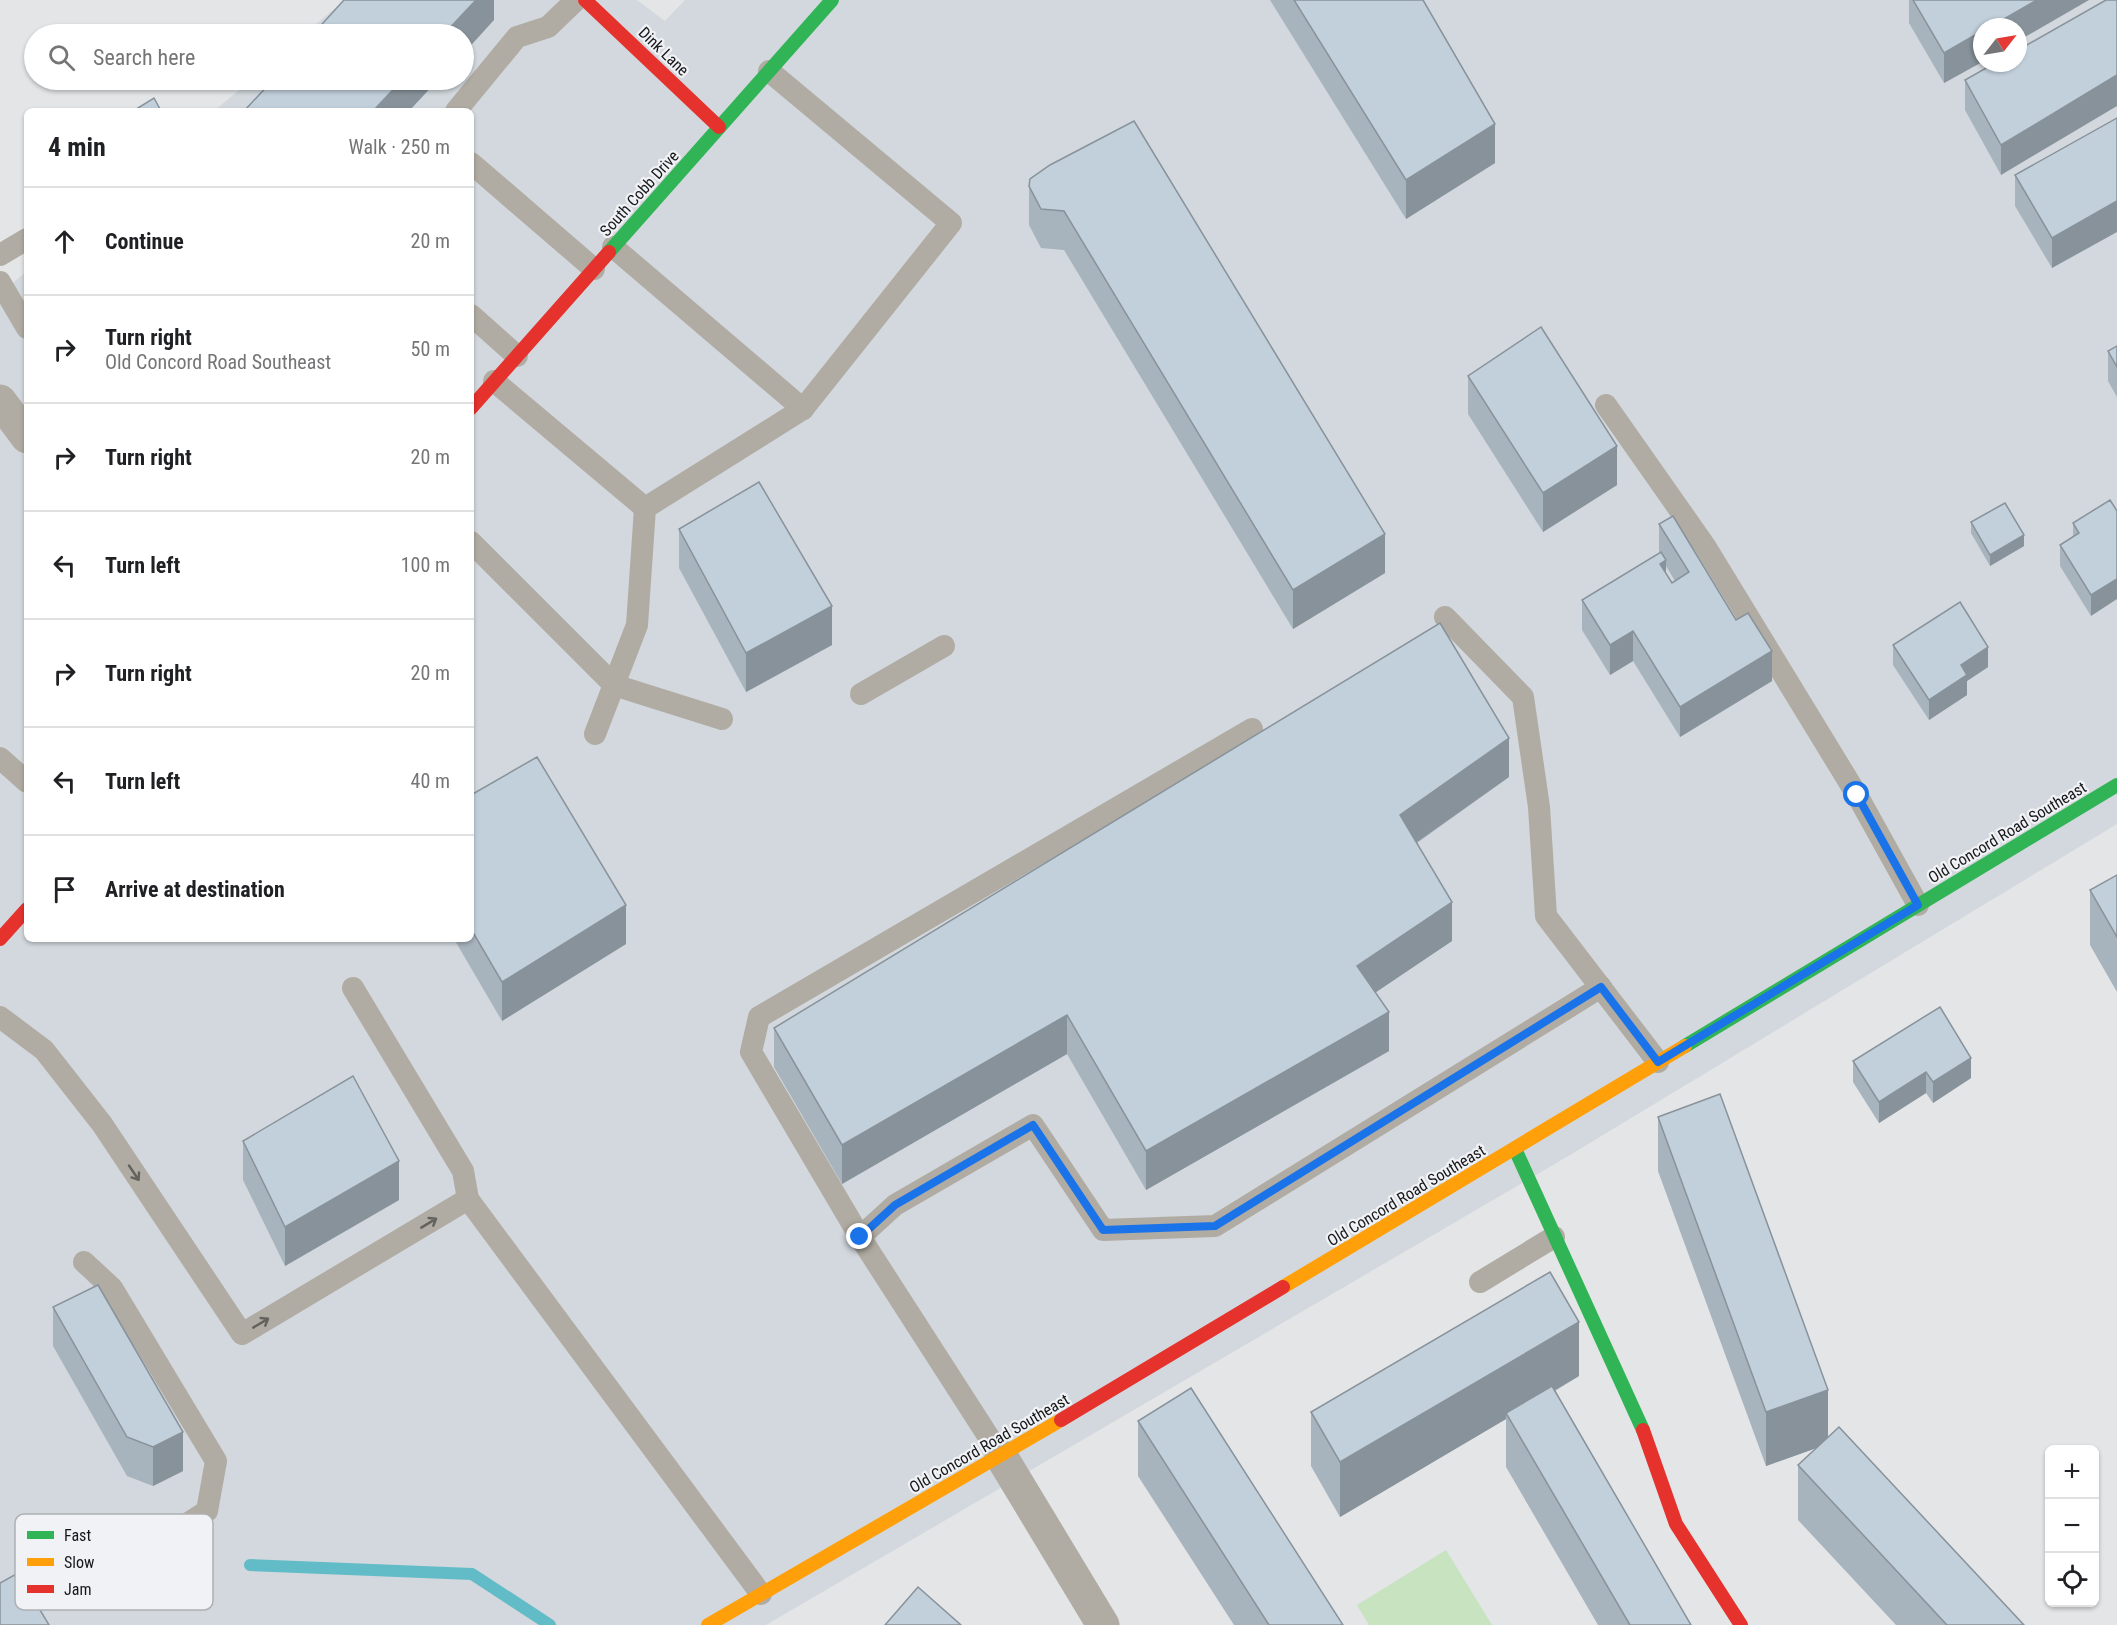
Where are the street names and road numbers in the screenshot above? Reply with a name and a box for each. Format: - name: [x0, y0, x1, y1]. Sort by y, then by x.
- street label: Dink Lane: [635, 23, 693, 80]
- street label: South Cobb Drive: [596, 147, 683, 240]
- street label: Old Concord Road Southeast: [1925, 778, 2090, 887]
- street label: Old Concord Road Southeast: [1324, 1141, 1489, 1250]
- street label: Old Concord Road Southeast: [906, 1390, 1073, 1497]

